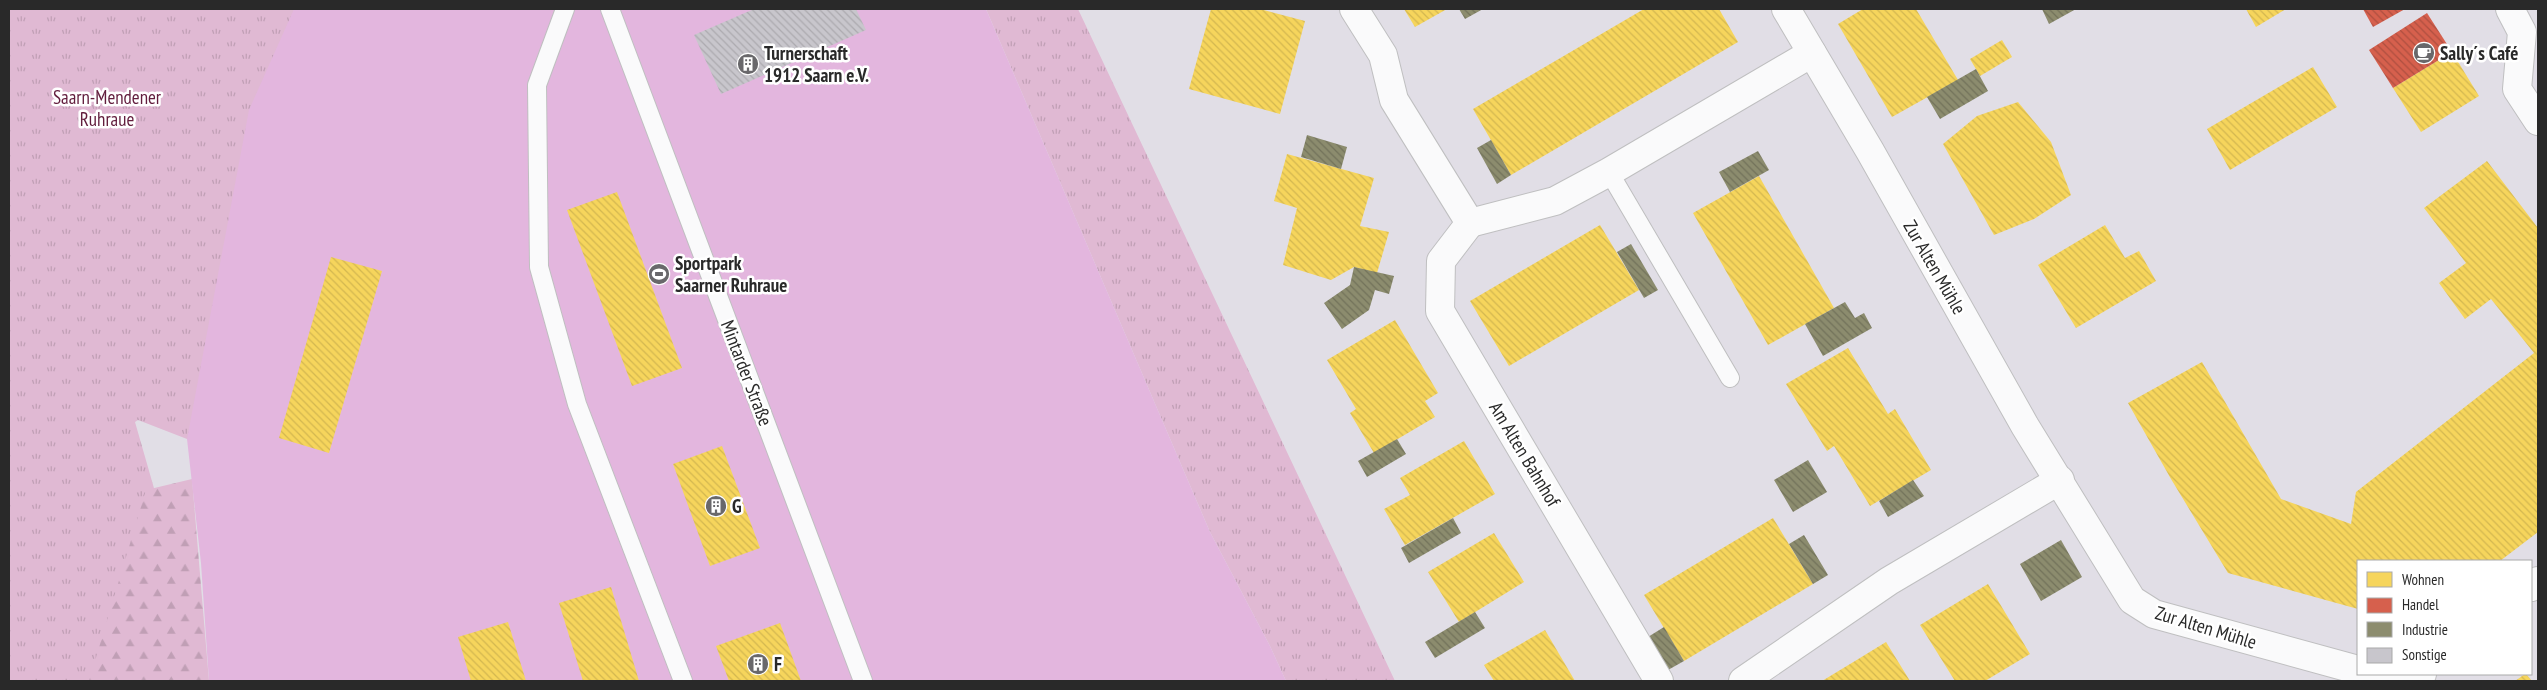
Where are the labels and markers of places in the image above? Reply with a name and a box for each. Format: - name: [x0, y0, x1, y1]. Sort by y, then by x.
- place label: Turnerschaft 1912 Saarn e.V.: [764, 41, 869, 87]
- cafe icon: Sally´s Café: [2412, 41, 2436, 65]
- place label: Sally´s Café: [2440, 41, 2518, 65]
- building icon: Turnerschaft 1912 Saarn e.V.: [736, 52, 760, 76]
- place label: Sportpark Saarner Ruhraue: [675, 251, 787, 297]
- sports icon: Sportpark Saarner Ruhraue: [647, 262, 671, 286]
- building icon: G: [704, 494, 728, 518]
- place label: G: [732, 494, 742, 518]
- building icon: F: [746, 652, 770, 676]
- place label: F: [774, 652, 782, 676]

